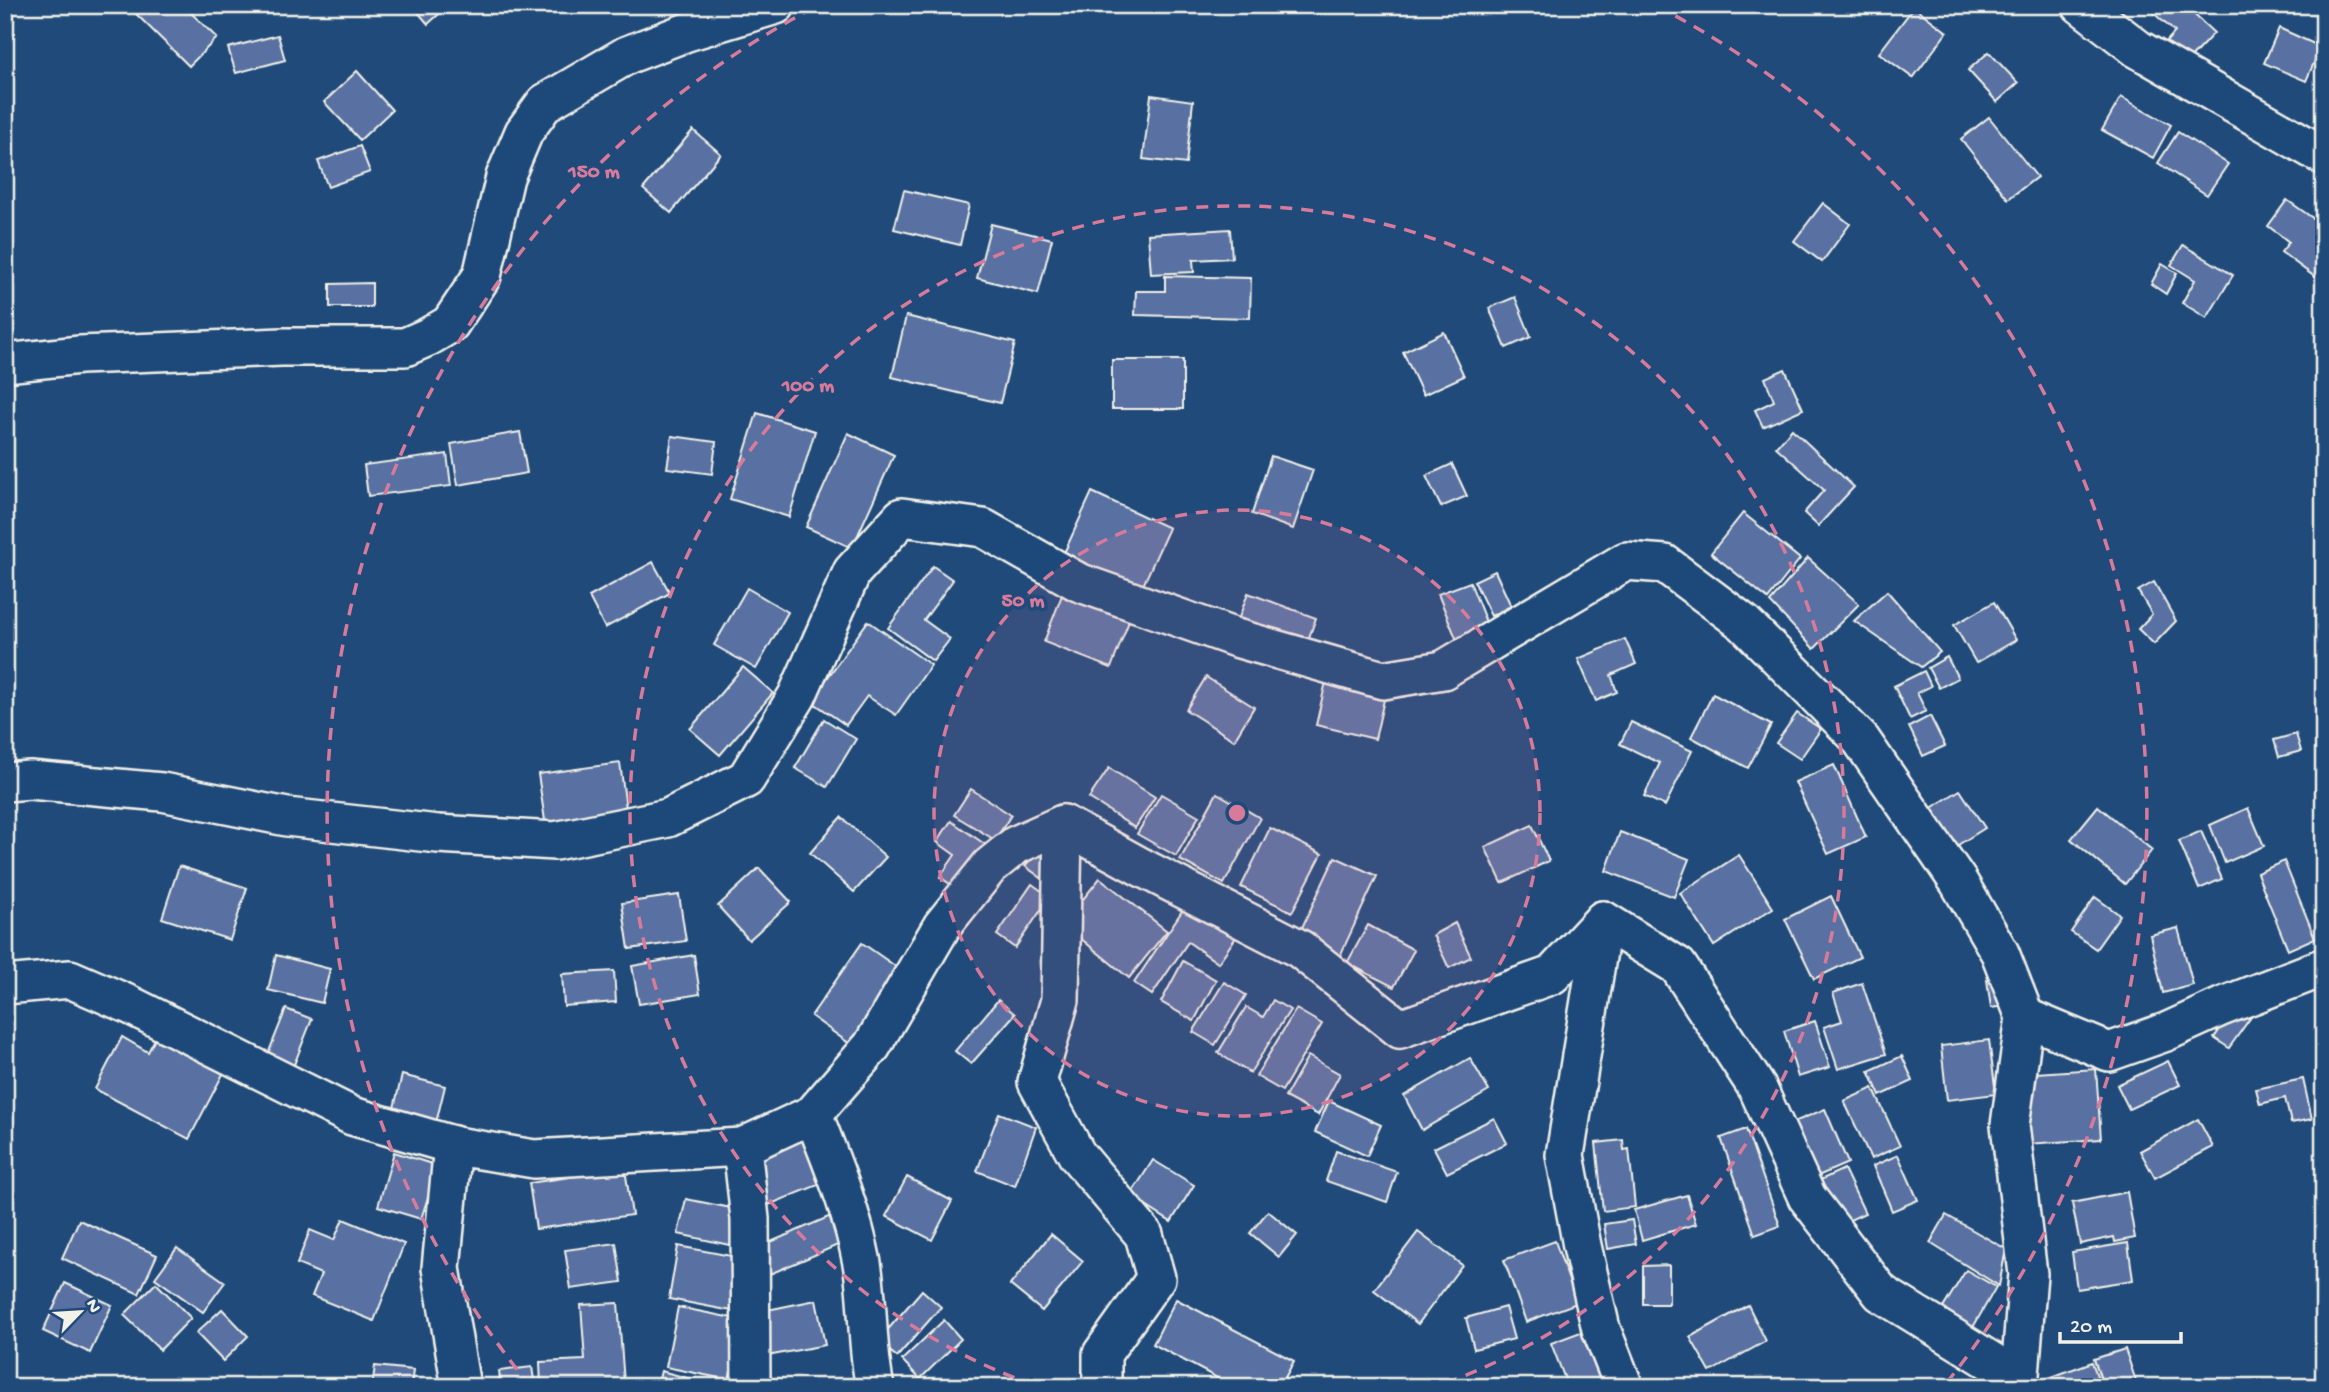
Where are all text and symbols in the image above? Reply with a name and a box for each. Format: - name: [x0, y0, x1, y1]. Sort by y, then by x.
- text: 150 m: [567, 161, 620, 186]
- text: 100 m: [781, 375, 834, 400]
- text: 50 m: [1002, 590, 1045, 615]
- centre of rings: [1225, 801, 1249, 825]
- north arrow: [46, 1276, 116, 1346]
- text: N: [79, 1296, 105, 1317]
- scale bar: [2060, 1301, 2180, 1345]
- text: 20 m: [2070, 1316, 2112, 1341]

